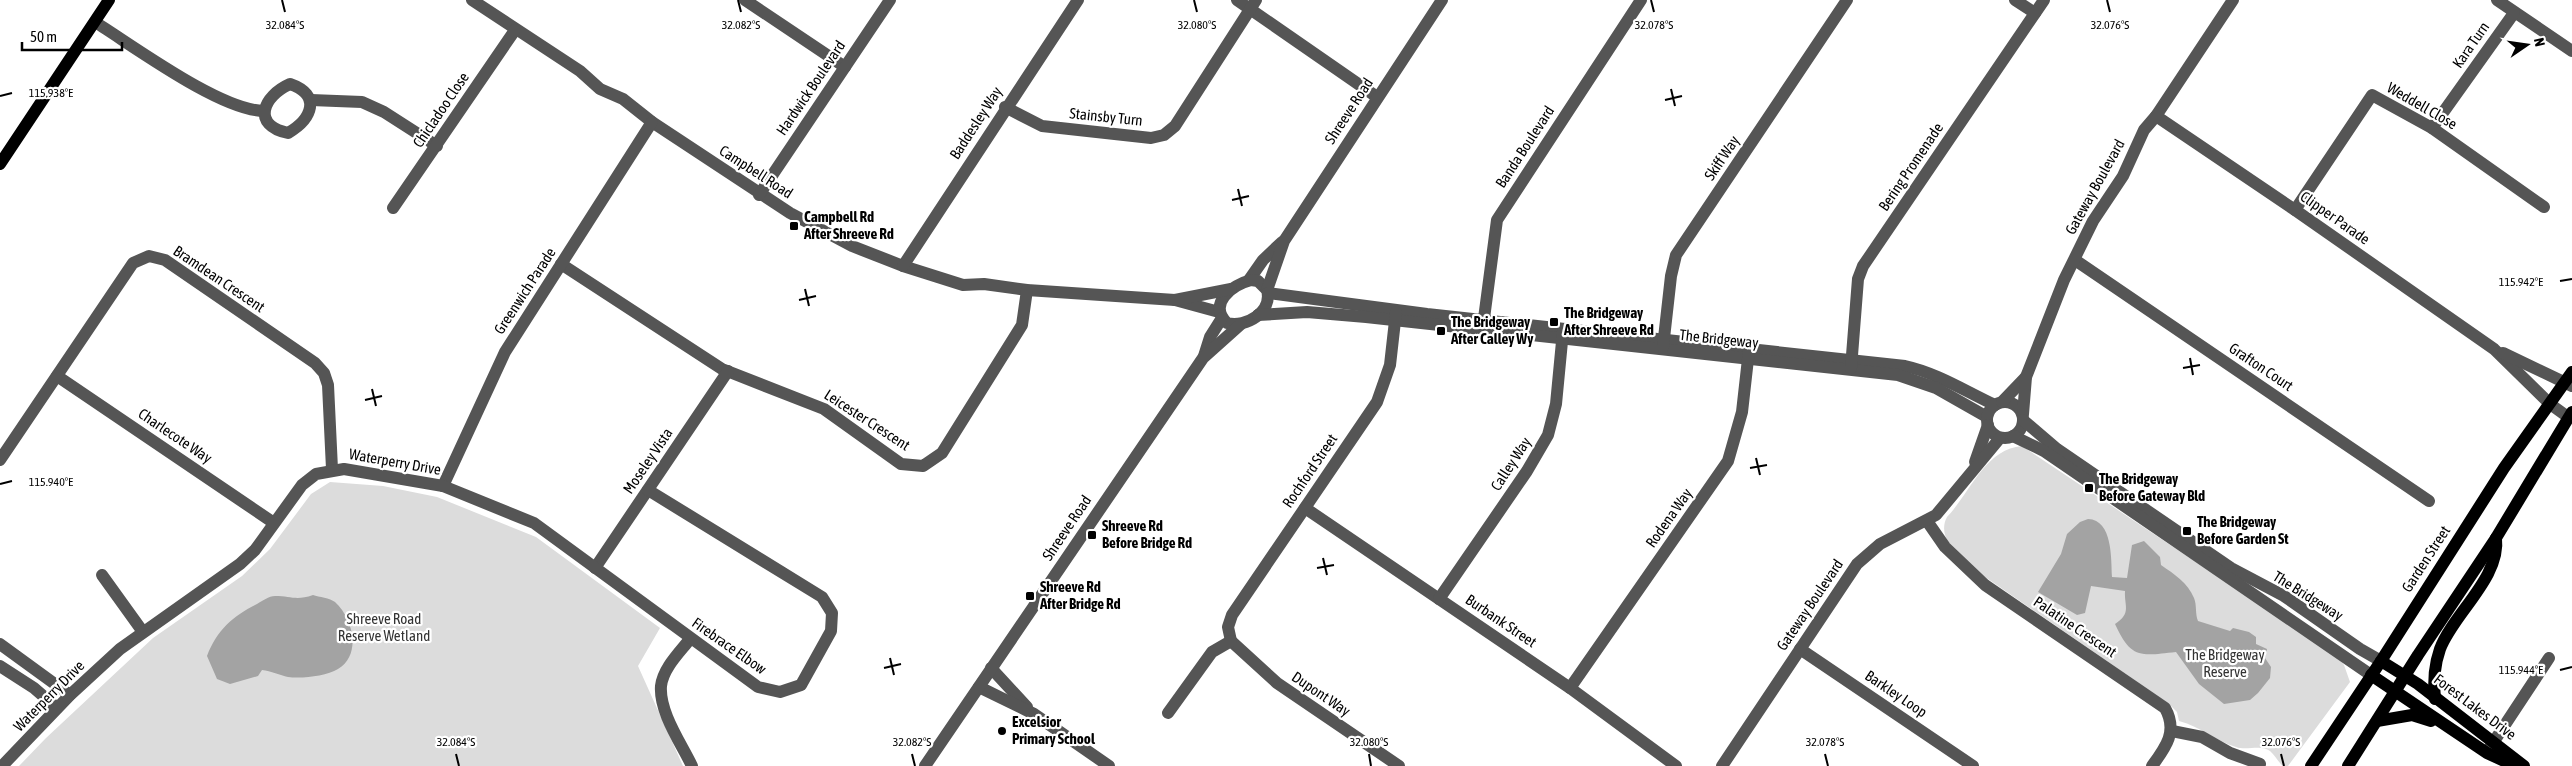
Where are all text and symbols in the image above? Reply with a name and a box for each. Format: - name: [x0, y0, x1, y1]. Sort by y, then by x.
- text: 32.084°S: [266, 18, 304, 32]
- text: 32.082°S: [722, 18, 760, 32]
- text: 32.080°S: [1178, 18, 1216, 32]
- text: 32.078°S: [1635, 18, 1673, 32]
- text: 32.076°S: [2091, 18, 2129, 32]
- street label: Kara Turn: [2449, 19, 2492, 71]
- scale bar: [22, 20, 122, 52]
- north arrow: [2502, 20, 2552, 70]
- text: 50 m: [30, 28, 57, 45]
- text: N: [2531, 36, 2548, 48]
- street label: Hardwick Boulevard: [773, 37, 848, 138]
- street label: Chicladoo Close: [409, 69, 472, 151]
- street label: Shreeve Road: [1321, 75, 1376, 147]
- street label: Weddell Close: [2384, 79, 2460, 133]
- street label: Baddesley Way: [946, 83, 1005, 162]
- text: 115.938°E: [29, 86, 73, 100]
- street label: Banda Boulevard: [1492, 103, 1557, 191]
- street label: Stainsby Turn: [1069, 104, 1144, 129]
- street label: Bering Promenade: [1875, 119, 1946, 214]
- street label: Skiff Way: [1701, 132, 1743, 183]
- street label: Gateway Boulevard: [2061, 136, 2128, 237]
- street label: Campbell Road: [716, 142, 796, 202]
- street label: Clipper Parade: [2297, 187, 2373, 248]
- place label: Campbell Rd After Shreeve Rd: [803, 208, 894, 242]
- marker: Campbell Rd After Shreeve Rd: [788, 220, 800, 232]
- street label: Bramdean Crescent: [170, 242, 268, 315]
- street label: Greenwich Parade: [490, 244, 559, 337]
- text: 115.942°E: [2499, 275, 2543, 289]
- place label: The Bridgeway After Shreeve Rd: [1563, 304, 1654, 338]
- place label: The Bridgeway After Calley Wy: [1450, 313, 1534, 347]
- marker: The Bridgeway After Shreeve Rd: [1548, 316, 1560, 328]
- marker: The Bridgeway After Calley Wy: [1435, 325, 1447, 337]
- street label: The Bridgeway: [1679, 326, 1759, 351]
- street label: Grafton Court: [2226, 339, 2296, 394]
- street label: Leicester Crescent: [821, 386, 913, 454]
- street label: Charlecote Way: [135, 405, 215, 466]
- street label: Moseley Vista: [619, 425, 676, 497]
- street label: Rochford Street: [1279, 431, 1340, 511]
- street label: Calley Way: [1487, 434, 1534, 494]
- street label: Waterperry Drive: [348, 445, 443, 478]
- place label: The Bridgeway Before Gateway Bld: [2099, 470, 2205, 504]
- text: 115.940°E: [29, 475, 73, 489]
- marker: The Bridgeway Before Gateway Bld: [2083, 482, 2095, 494]
- street label: Rodena Way: [1642, 485, 1695, 551]
- street label: Shreeve Road: [1039, 492, 1095, 564]
- place label: The Bridgeway Before Garden St: [2197, 513, 2289, 547]
- place label: Shreeve Rd Before Bridge Rd: [1102, 517, 1192, 551]
- street label: Garden Street: [2398, 522, 2453, 595]
- marker: The Bridgeway Before Garden St: [2181, 525, 2193, 537]
- marker: Shreeve Rd Before Bridge Rd: [1086, 529, 1098, 541]
- street label: Gateway Boulevard: [1773, 556, 1846, 653]
- street label: The Bridgeway: [2270, 567, 2346, 624]
- place label: Shreeve Rd After Bridge Rd: [1039, 578, 1121, 612]
- marker: Shreeve Rd After Bridge Rd: [1024, 590, 1036, 602]
- street label: Burbank Street: [1463, 591, 1540, 650]
- street label: Palatine Crescent: [2031, 593, 2120, 661]
- park label: Shreeve Road Reserve Wetland: [338, 610, 430, 644]
- street label: Firebrace Elbow: [689, 614, 770, 677]
- park label: The Bridgeway Reserve: [2185, 646, 2265, 680]
- street label: Waterperry Drive: [10, 657, 88, 735]
- text: 115.944°E: [2499, 663, 2543, 677]
- street label: Barkley Loop: [1862, 667, 1930, 720]
- street label: Dupont Way: [1289, 668, 1354, 719]
- street label: Forest Lakes Drive: [2431, 670, 2520, 743]
- place label: Excelsior Primary School: [1012, 713, 1096, 747]
- marker: Excelsior Primary School: [996, 725, 1008, 737]
- text: 32.084°S: [437, 735, 475, 749]
- text: 32.082°S: [893, 735, 931, 749]
- text: 32.080°S: [1350, 735, 1388, 749]
- text: 32.078°S: [1806, 735, 1844, 749]
- text: 32.076°S: [2262, 735, 2300, 749]

